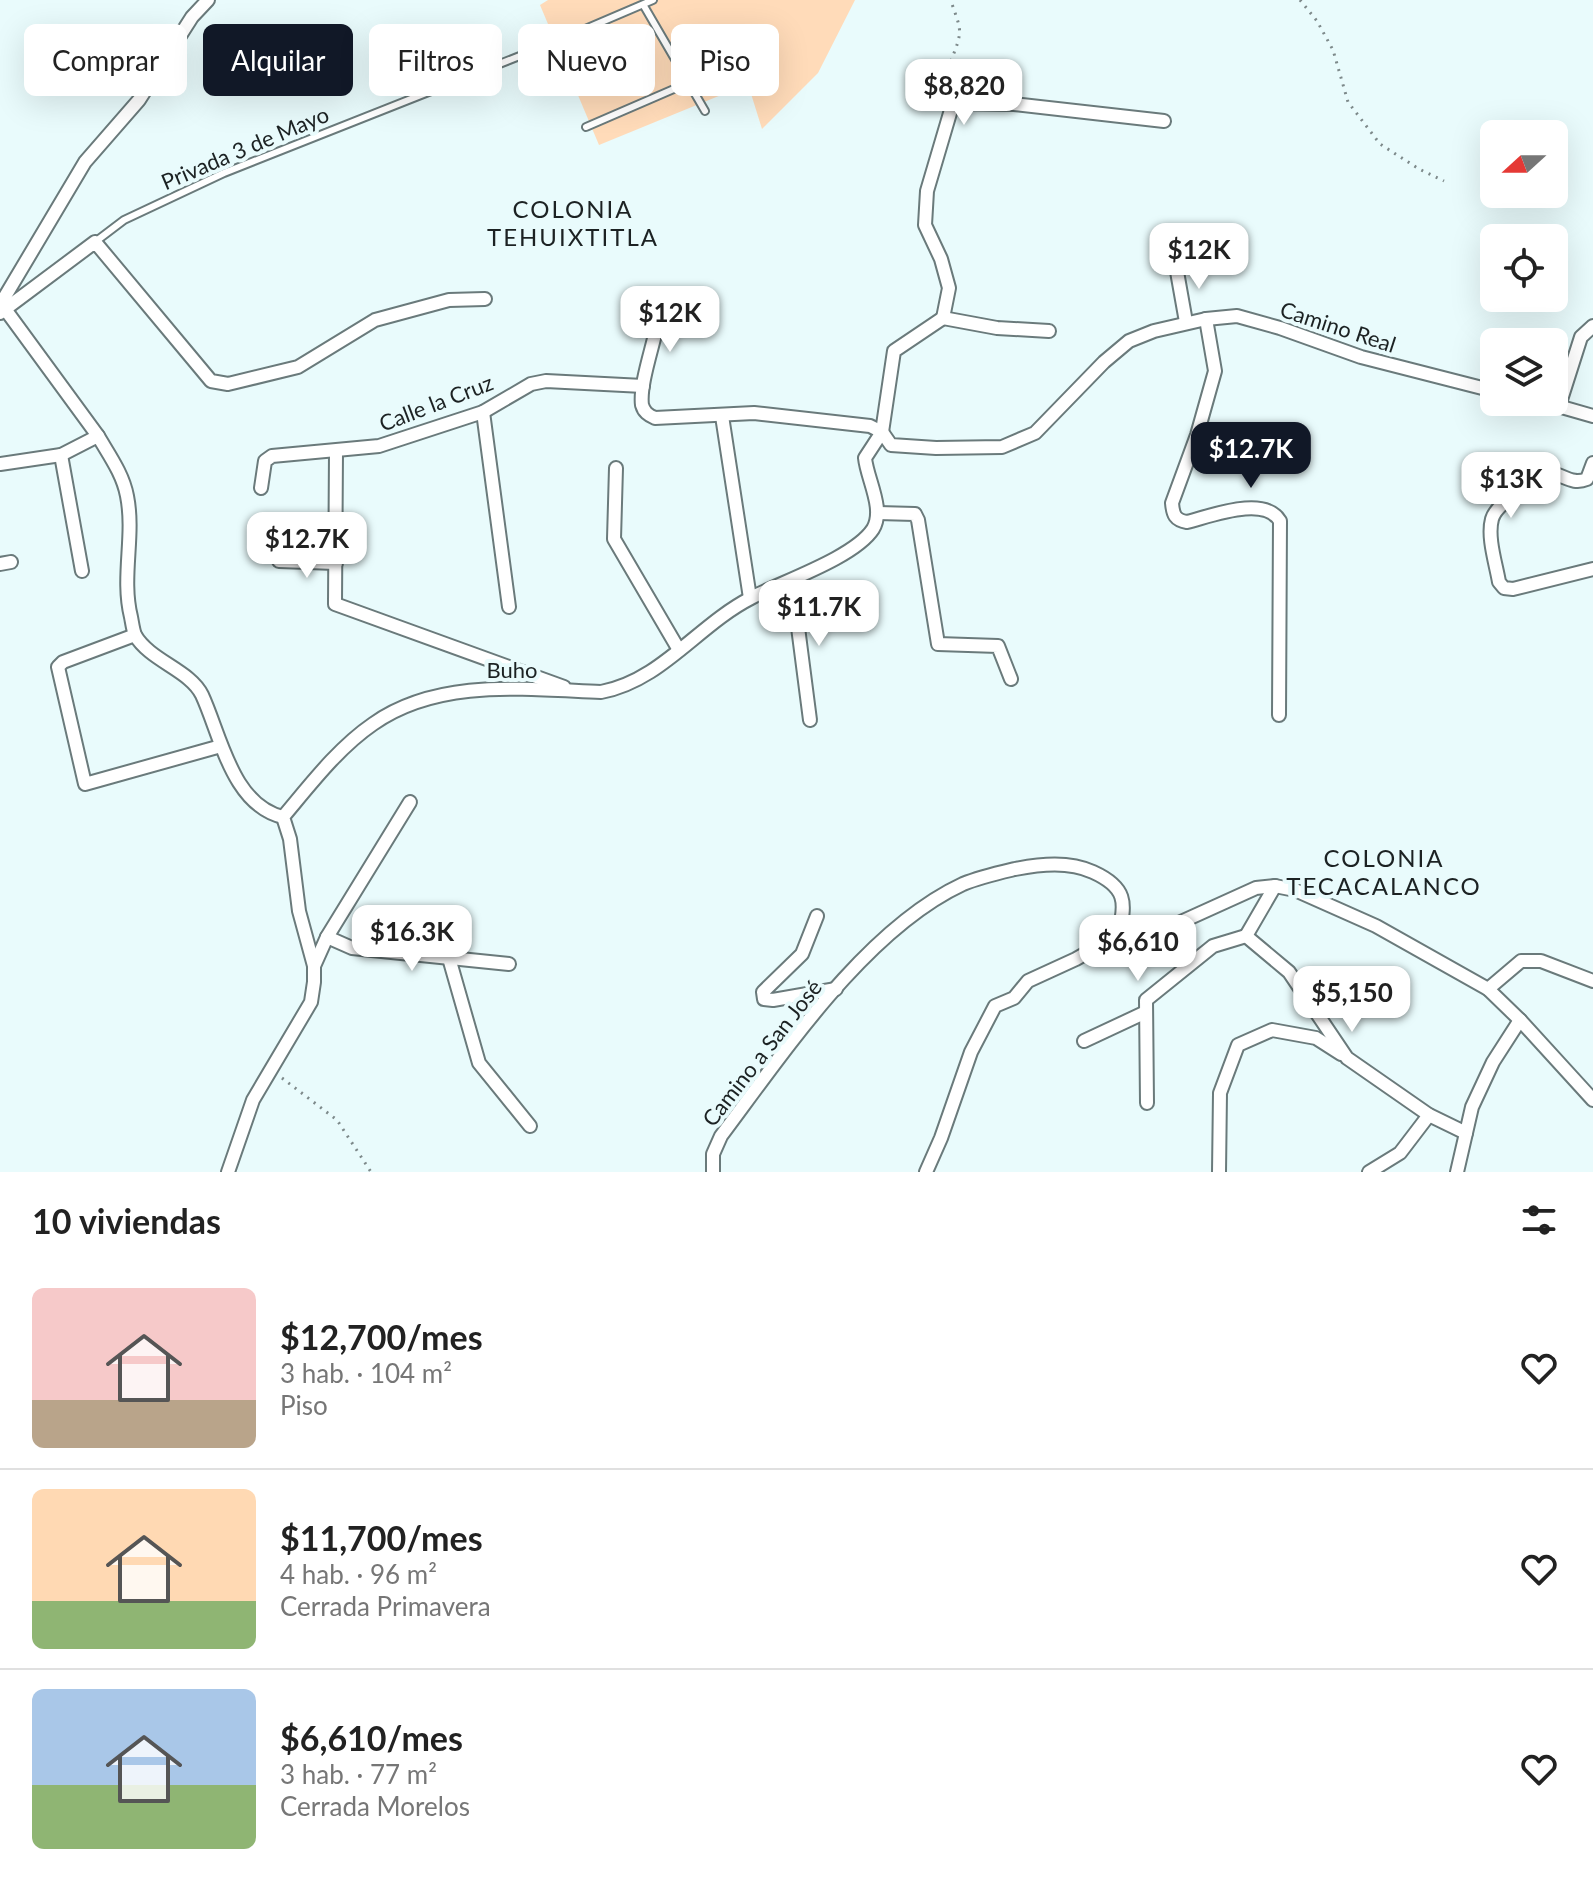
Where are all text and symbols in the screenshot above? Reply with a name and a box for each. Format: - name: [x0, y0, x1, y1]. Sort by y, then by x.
- chip: Comprar: [24, 24, 187, 96]
- chip: Alquilar: [203, 24, 353, 96]
- chip: Filtros: [369, 24, 502, 96]
- chip: Nuevo: [518, 24, 655, 96]
- chip: Piso: [671, 24, 779, 96]
- pin: $8,820: [899, 59, 1029, 127]
- text: $8,820: [923, 69, 1005, 101]
- street label: Privada 3 de Mayo: [157, 100, 333, 195]
- north arrow: [1480, 120, 1568, 208]
- map controls: [1480, 120, 1568, 416]
- district label: COLONIA TEHUIXTITLA: [487, 194, 659, 251]
- pin: $12K: [1152, 223, 1246, 291]
- button: locate: [1480, 224, 1568, 312]
- text: $12K: [1167, 233, 1231, 265]
- pin: $12K: [623, 286, 717, 354]
- street label: Camino Real: [1277, 295, 1399, 358]
- text: $12K: [638, 296, 702, 328]
- button: layers: [1480, 328, 1568, 416]
- street label: Calle la Cruz: [375, 368, 497, 437]
- pin: $12.7K: [1186, 422, 1316, 490]
- text: $12.7K: [1209, 432, 1293, 464]
- pin: $13K: [1464, 452, 1558, 520]
- text: $13K: [1479, 462, 1543, 494]
- pin: $12.7K: [242, 512, 372, 580]
- text: $12.7K: [265, 522, 349, 554]
- pin: $11.7K: [754, 580, 884, 648]
- text: $11.7K: [777, 590, 861, 622]
- street label: Buho: [486, 656, 538, 683]
- district label: COLONIA TECACALANCO: [1286, 843, 1482, 900]
- pin: $16.3K: [347, 905, 477, 973]
- text: $16.3K: [370, 915, 454, 947]
- pin: $6,610: [1073, 915, 1203, 983]
- text: $6,610: [1097, 925, 1179, 957]
- pin: $5,150: [1287, 966, 1417, 1034]
- street label: Camino a San José: [696, 974, 827, 1131]
- text: $5,150: [1311, 976, 1393, 1008]
- icon: filters: [1517, 1198, 1561, 1242]
- text: 10 viviendas: [32, 1200, 221, 1241]
- text: $12,700/mes: [280, 1316, 483, 1357]
- icon: home: [96, 1320, 192, 1416]
- icon: heart: [1517, 1346, 1561, 1390]
- text: 3 hab. · 104 m²: [280, 1357, 452, 1389]
- text: Piso: [280, 1389, 328, 1421]
- text: $11,700/mes: [280, 1517, 483, 1558]
- icon: home: [96, 1521, 192, 1617]
- icon: heart: [1517, 1547, 1561, 1591]
- text: 4 hab. · 96 m²: [280, 1558, 437, 1590]
- text: Cerrada Primavera: [280, 1590, 491, 1622]
- text: $6,610/mes: [280, 1717, 463, 1758]
- icon: home: [96, 1721, 192, 1817]
- icon: heart: [1517, 1747, 1561, 1791]
- text: 3 hab. · 77 m²: [280, 1758, 437, 1790]
- text: Cerrada Morelos: [280, 1790, 470, 1822]

